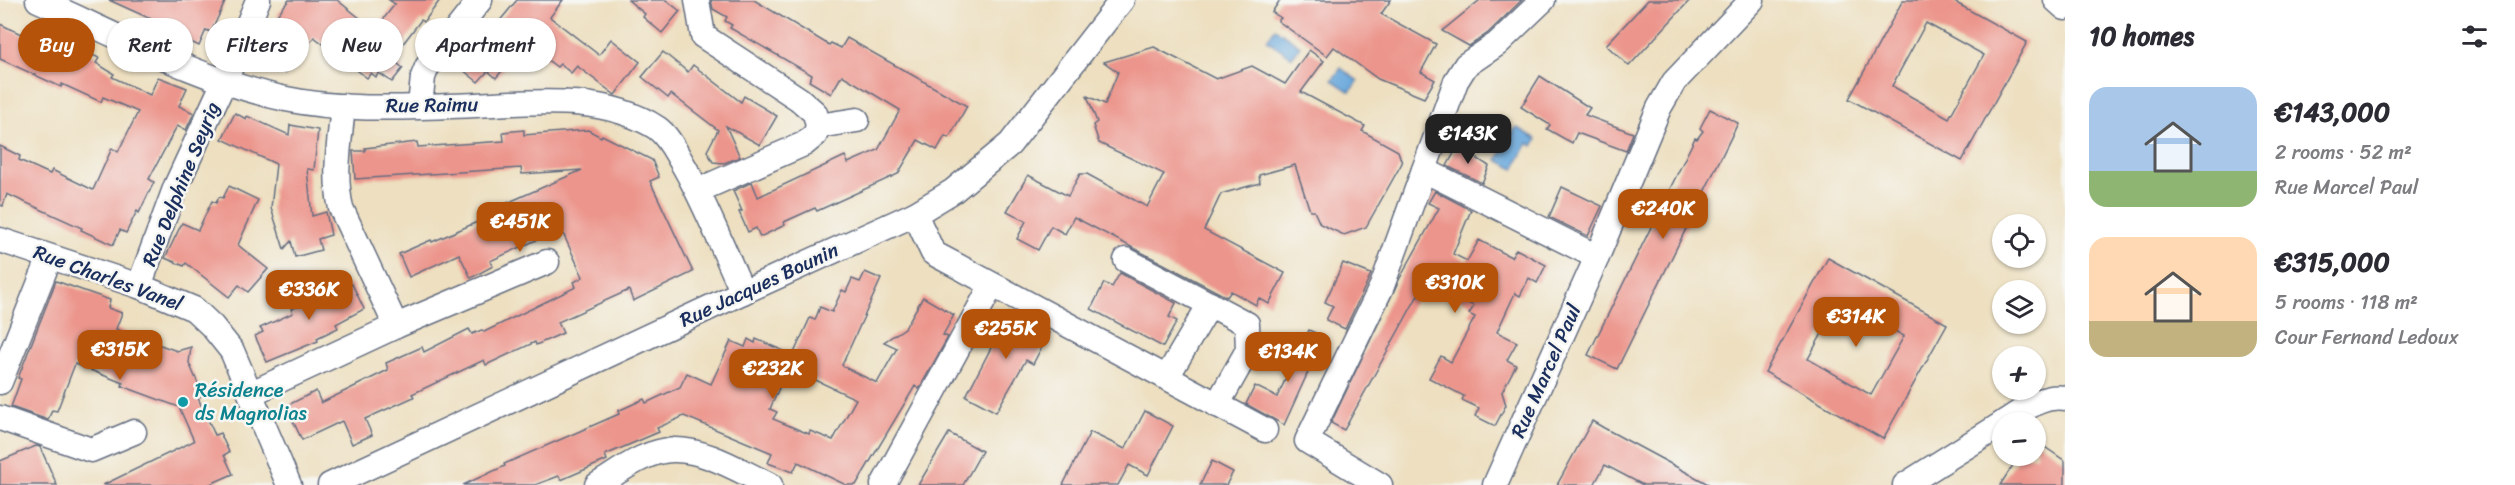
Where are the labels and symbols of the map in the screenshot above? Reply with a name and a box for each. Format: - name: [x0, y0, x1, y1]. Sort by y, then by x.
- street label: Rue Raimu: [386, 87, 479, 123]
- street label: Rue Delphine Seyrig: [132, 96, 230, 272]
- pin: €143K: [1426, 114, 1510, 165]
- pin: €240K: [1621, 189, 1705, 240]
- pin: €451K: [478, 202, 562, 253]
- street label: Rue Jacques Bounin: [674, 233, 845, 337]
- street label: Rue Charles Vanel: [28, 235, 188, 321]
- pin: €310K: [1413, 263, 1497, 314]
- pin: €336K: [267, 270, 351, 321]
- street label: Rue Marcel Paul: [1501, 297, 1592, 444]
- pin: €314K: [1814, 297, 1898, 348]
- pin: €255K: [964, 309, 1048, 360]
- pin: €315K: [78, 330, 162, 381]
- pin: €134K: [1246, 332, 1330, 383]
- pin: €232K: [731, 349, 815, 400]
- place label: Résidence ds Magnolias: [195, 373, 308, 431]
- marker: Résidence ds Magnolias: [176, 395, 190, 409]

